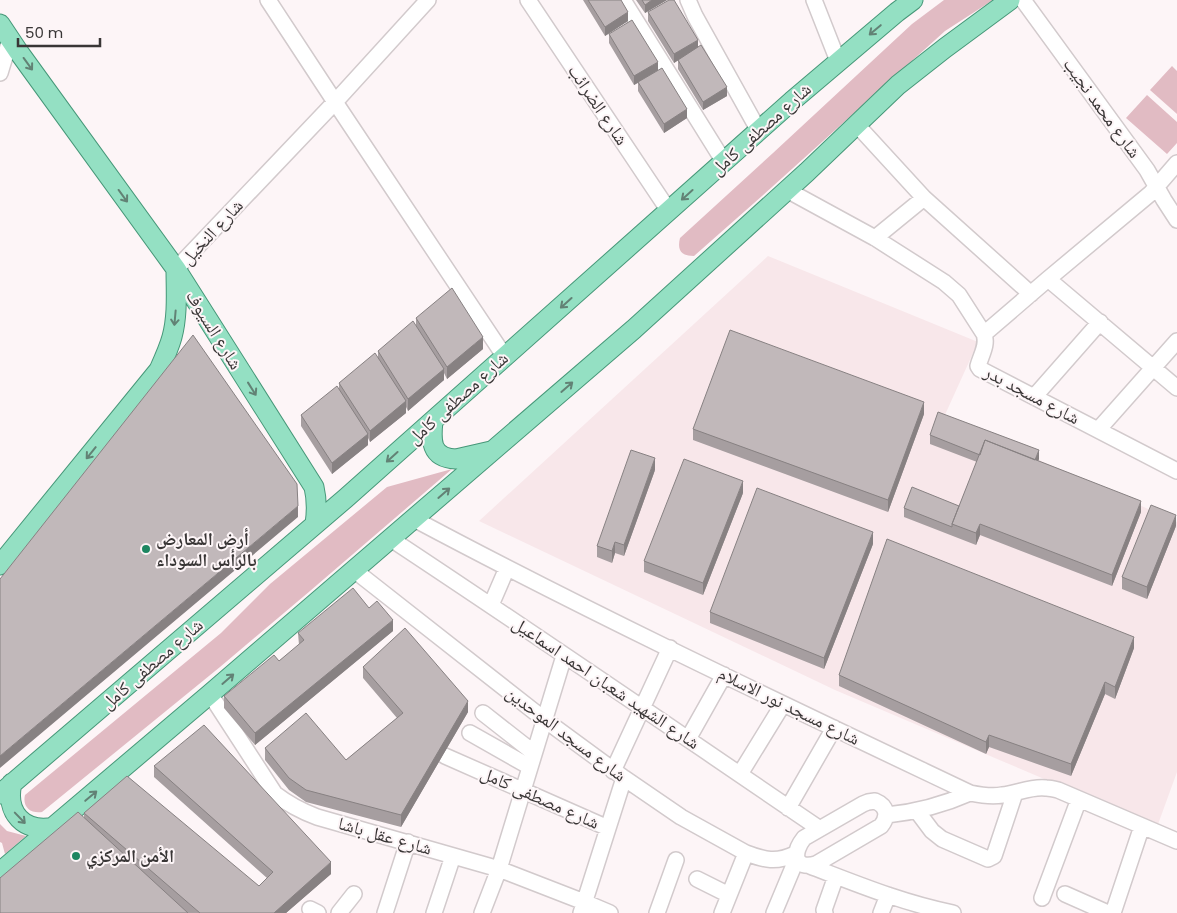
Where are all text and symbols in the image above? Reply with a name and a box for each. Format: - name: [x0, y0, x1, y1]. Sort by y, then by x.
- scale bar: [18, 15, 100, 47]
- text: 50 m: [25, 22, 63, 43]
- one-way arrow: [869, 24, 882, 35]
- street label: شارع محمد نجيب: [1058, 53, 1147, 163]
- one-way arrow: [23, 57, 33, 71]
- street label: شارع الضرائب: [562, 59, 635, 150]
- street label: شارع مصطفى كامل: [705, 77, 816, 181]
- one-way arrow: [118, 189, 128, 203]
- one-way arrow: [681, 189, 694, 201]
- street label: شارع النخيل: [175, 193, 249, 270]
- street label: شارع السيوف: [180, 285, 249, 374]
- one-way arrow: [559, 297, 572, 308]
- one-way arrow: [170, 310, 179, 326]
- street label: شارع مصطفى كامل: [402, 346, 513, 450]
- street label: شارع مسجد بدر: [979, 358, 1084, 430]
- one-way arrow: [560, 381, 573, 392]
- one-way arrow: [247, 382, 257, 396]
- one-way arrow: [85, 447, 96, 460]
- one-way arrow: [385, 451, 398, 463]
- one-way arrow: [437, 488, 450, 499]
- place label: أرض المعارض بالرأس السوداء: [156, 526, 257, 572]
- marker: أرض المعارض بالرأس السوداء: [140, 543, 152, 555]
- street label: شارع الشهيد شعبان احمد اسماعيل: [508, 610, 705, 755]
- street label: شارع مصطفى كامل: [95, 612, 208, 715]
- street label: شارع مسجد نور الاسلام: [714, 660, 864, 751]
- one-way arrow: [222, 673, 235, 685]
- street label: شارع مسجد الموحدين: [501, 680, 632, 787]
- street label: شارع مصطفى كامل: [477, 760, 604, 835]
- one-way arrow: [84, 790, 97, 801]
- street label: شارع عقل باشا: [335, 810, 435, 861]
- one-way arrow: [14, 812, 26, 824]
- place label: الأمن المركزي: [86, 843, 174, 870]
- marker: الأمن المركزي: [70, 850, 82, 862]

